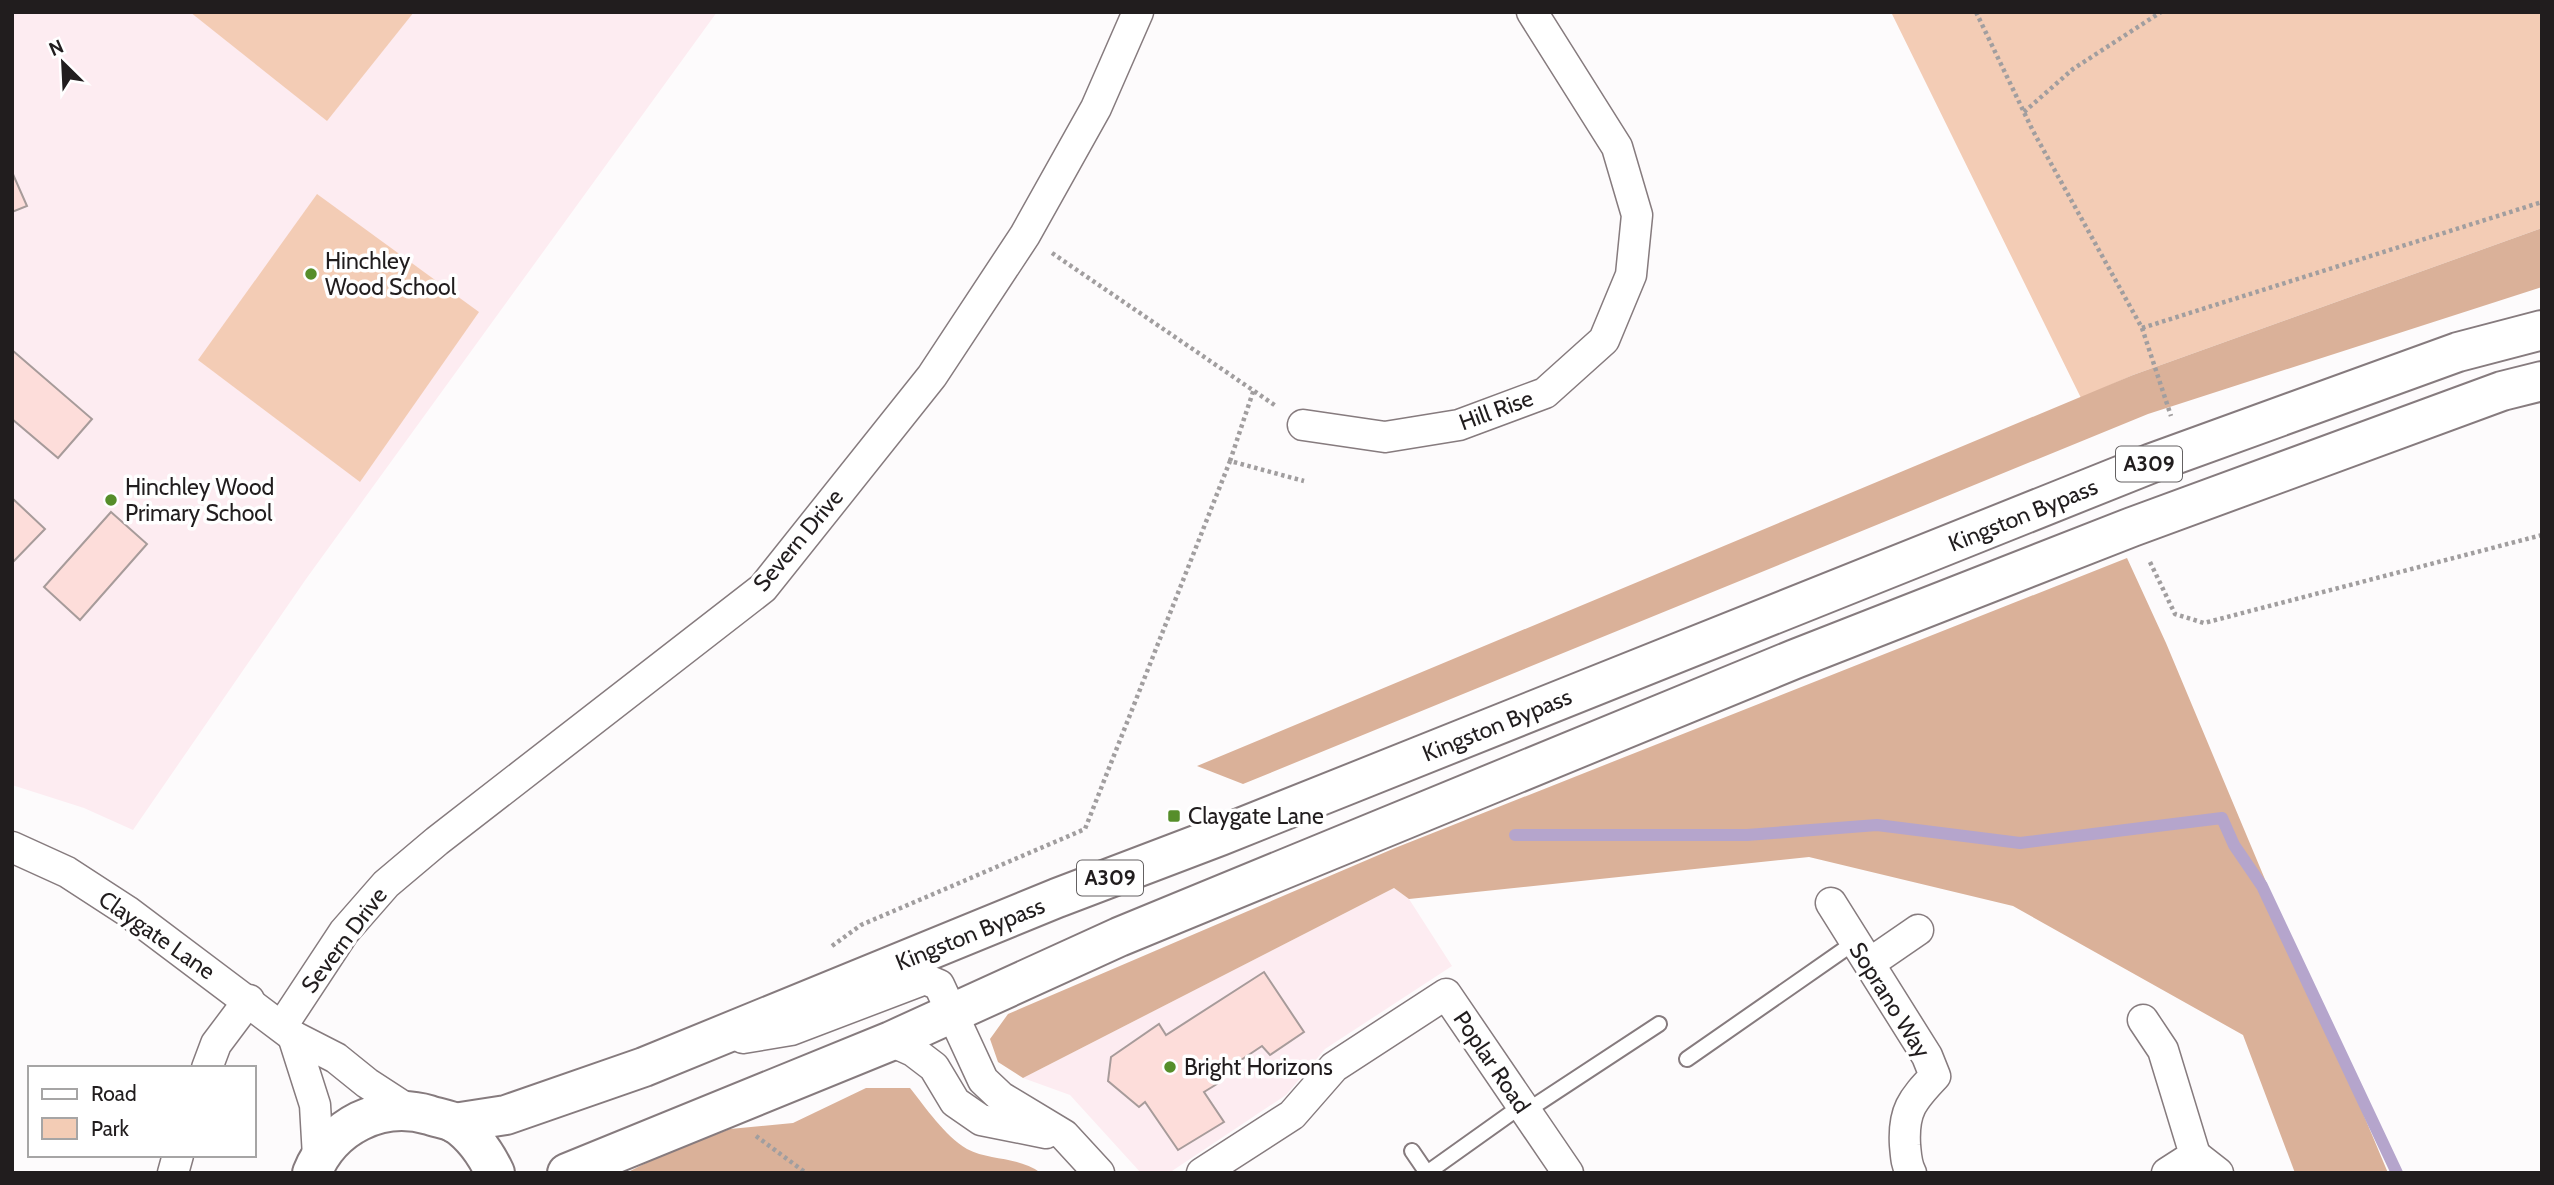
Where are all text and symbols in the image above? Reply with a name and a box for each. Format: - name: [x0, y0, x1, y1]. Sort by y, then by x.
- north arrow: [28, 28, 98, 98]
- text: N: [45, 35, 67, 61]
- place label: Hinchley Wood School: [325, 247, 457, 301]
- marker: Hinchley Wood School: [303, 266, 319, 282]
- street label: Hill Rise: [1455, 384, 1537, 436]
- road number: A309: [2116, 447, 2182, 482]
- street label: Kingston Bypass: [1944, 472, 2102, 558]
- place label: Hinchley Wood Primary School: [125, 473, 274, 527]
- street label: Severn Drive: [747, 483, 849, 597]
- marker: Hinchley Wood Primary School: [103, 492, 119, 508]
- street label: Kingston Bypass: [1418, 682, 1576, 768]
- place label: Claygate Lane: [1188, 802, 1324, 830]
- marker: Claygate Lane: [1166, 808, 1182, 824]
- road number: A309: [1077, 860, 1143, 896]
- street label: Severn Drive: [295, 882, 393, 998]
- street label: Claygate Lane: [93, 885, 221, 986]
- street label: Kingston Bypass: [891, 891, 1049, 977]
- street label: Soprano Way: [1843, 937, 1937, 1063]
- street label: Poplar Road: [1448, 1006, 1536, 1118]
- place label: Bright Horizons: [1184, 1053, 1333, 1081]
- marker: Bright Horizons: [1162, 1059, 1178, 1075]
- legend: [28, 1066, 256, 1157]
- text: Road: [91, 1081, 137, 1106]
- text: Park: [91, 1116, 129, 1141]

